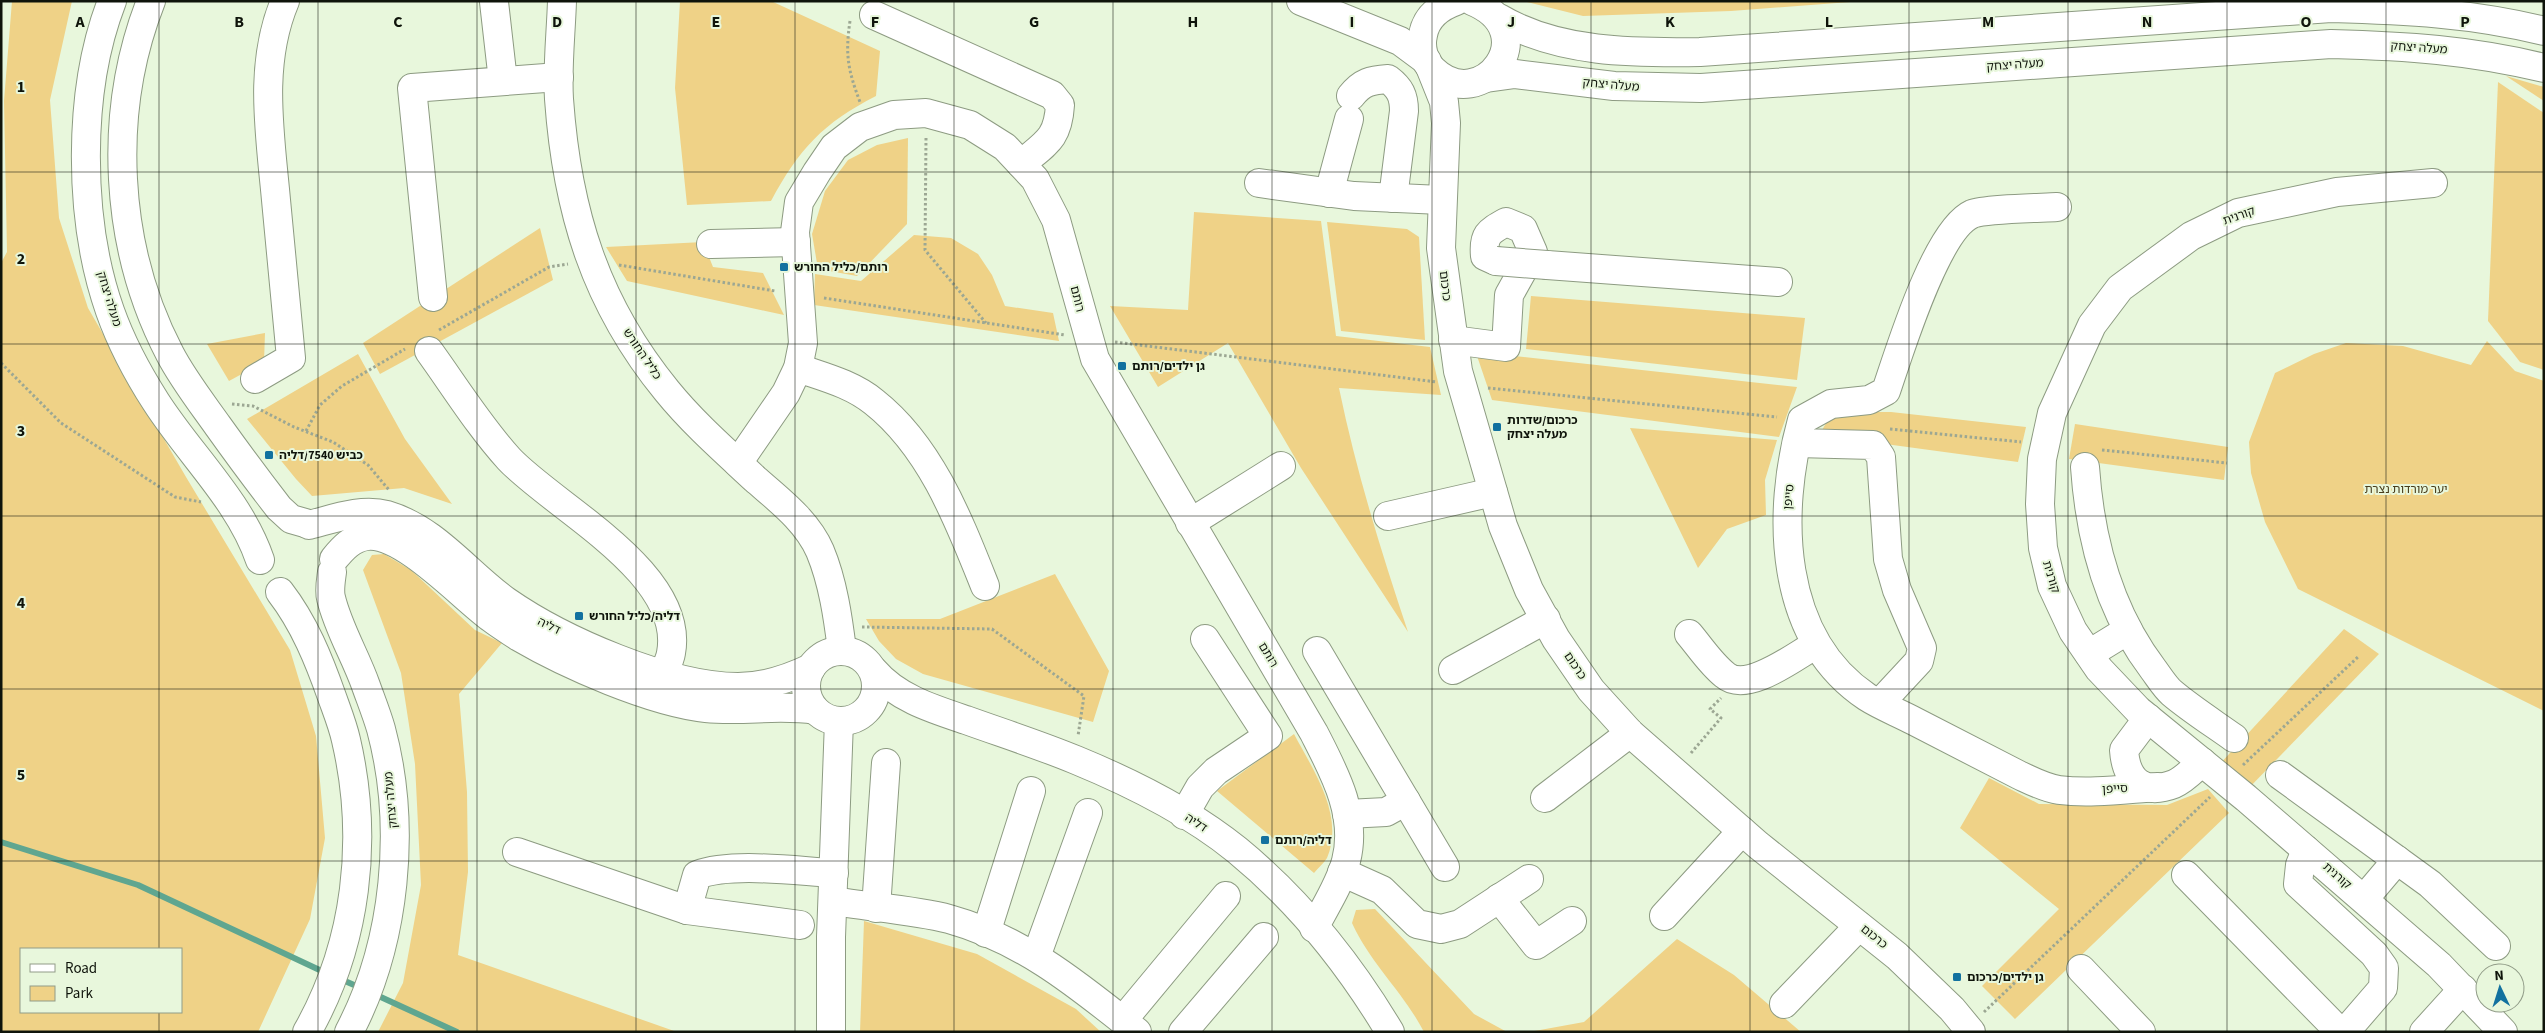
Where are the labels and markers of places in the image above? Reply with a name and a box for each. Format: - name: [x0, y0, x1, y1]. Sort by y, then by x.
- place label: רותם/כליל החורש: [794, 259, 888, 276]
- marker: רותם/כליל החורש: [778, 261, 790, 273]
- place label: גן ילדים/רותם: [1132, 358, 1205, 375]
- marker: גן ילדים/רותם: [1116, 360, 1128, 372]
- place label: כרכום/שדרות מעלה יצחק: [1507, 412, 1578, 443]
- marker: כרכום/שדרות מעלה יצחק: [1491, 421, 1503, 433]
- place label: כביש 7540/דליה: [279, 447, 363, 464]
- marker: כביש 7540/דליה: [263, 449, 275, 461]
- place label: דליה/כליל החורש: [589, 608, 680, 625]
- marker: דליה/כליל החורש: [573, 610, 585, 622]
- place label: דליה/רותם: [1275, 832, 1332, 849]
- marker: דליה/רותם: [1259, 834, 1271, 846]
- place label: גן ילדים/כרכום: [1967, 969, 2044, 986]
- marker: גן ילדים/כרכום: [1951, 971, 1963, 983]

